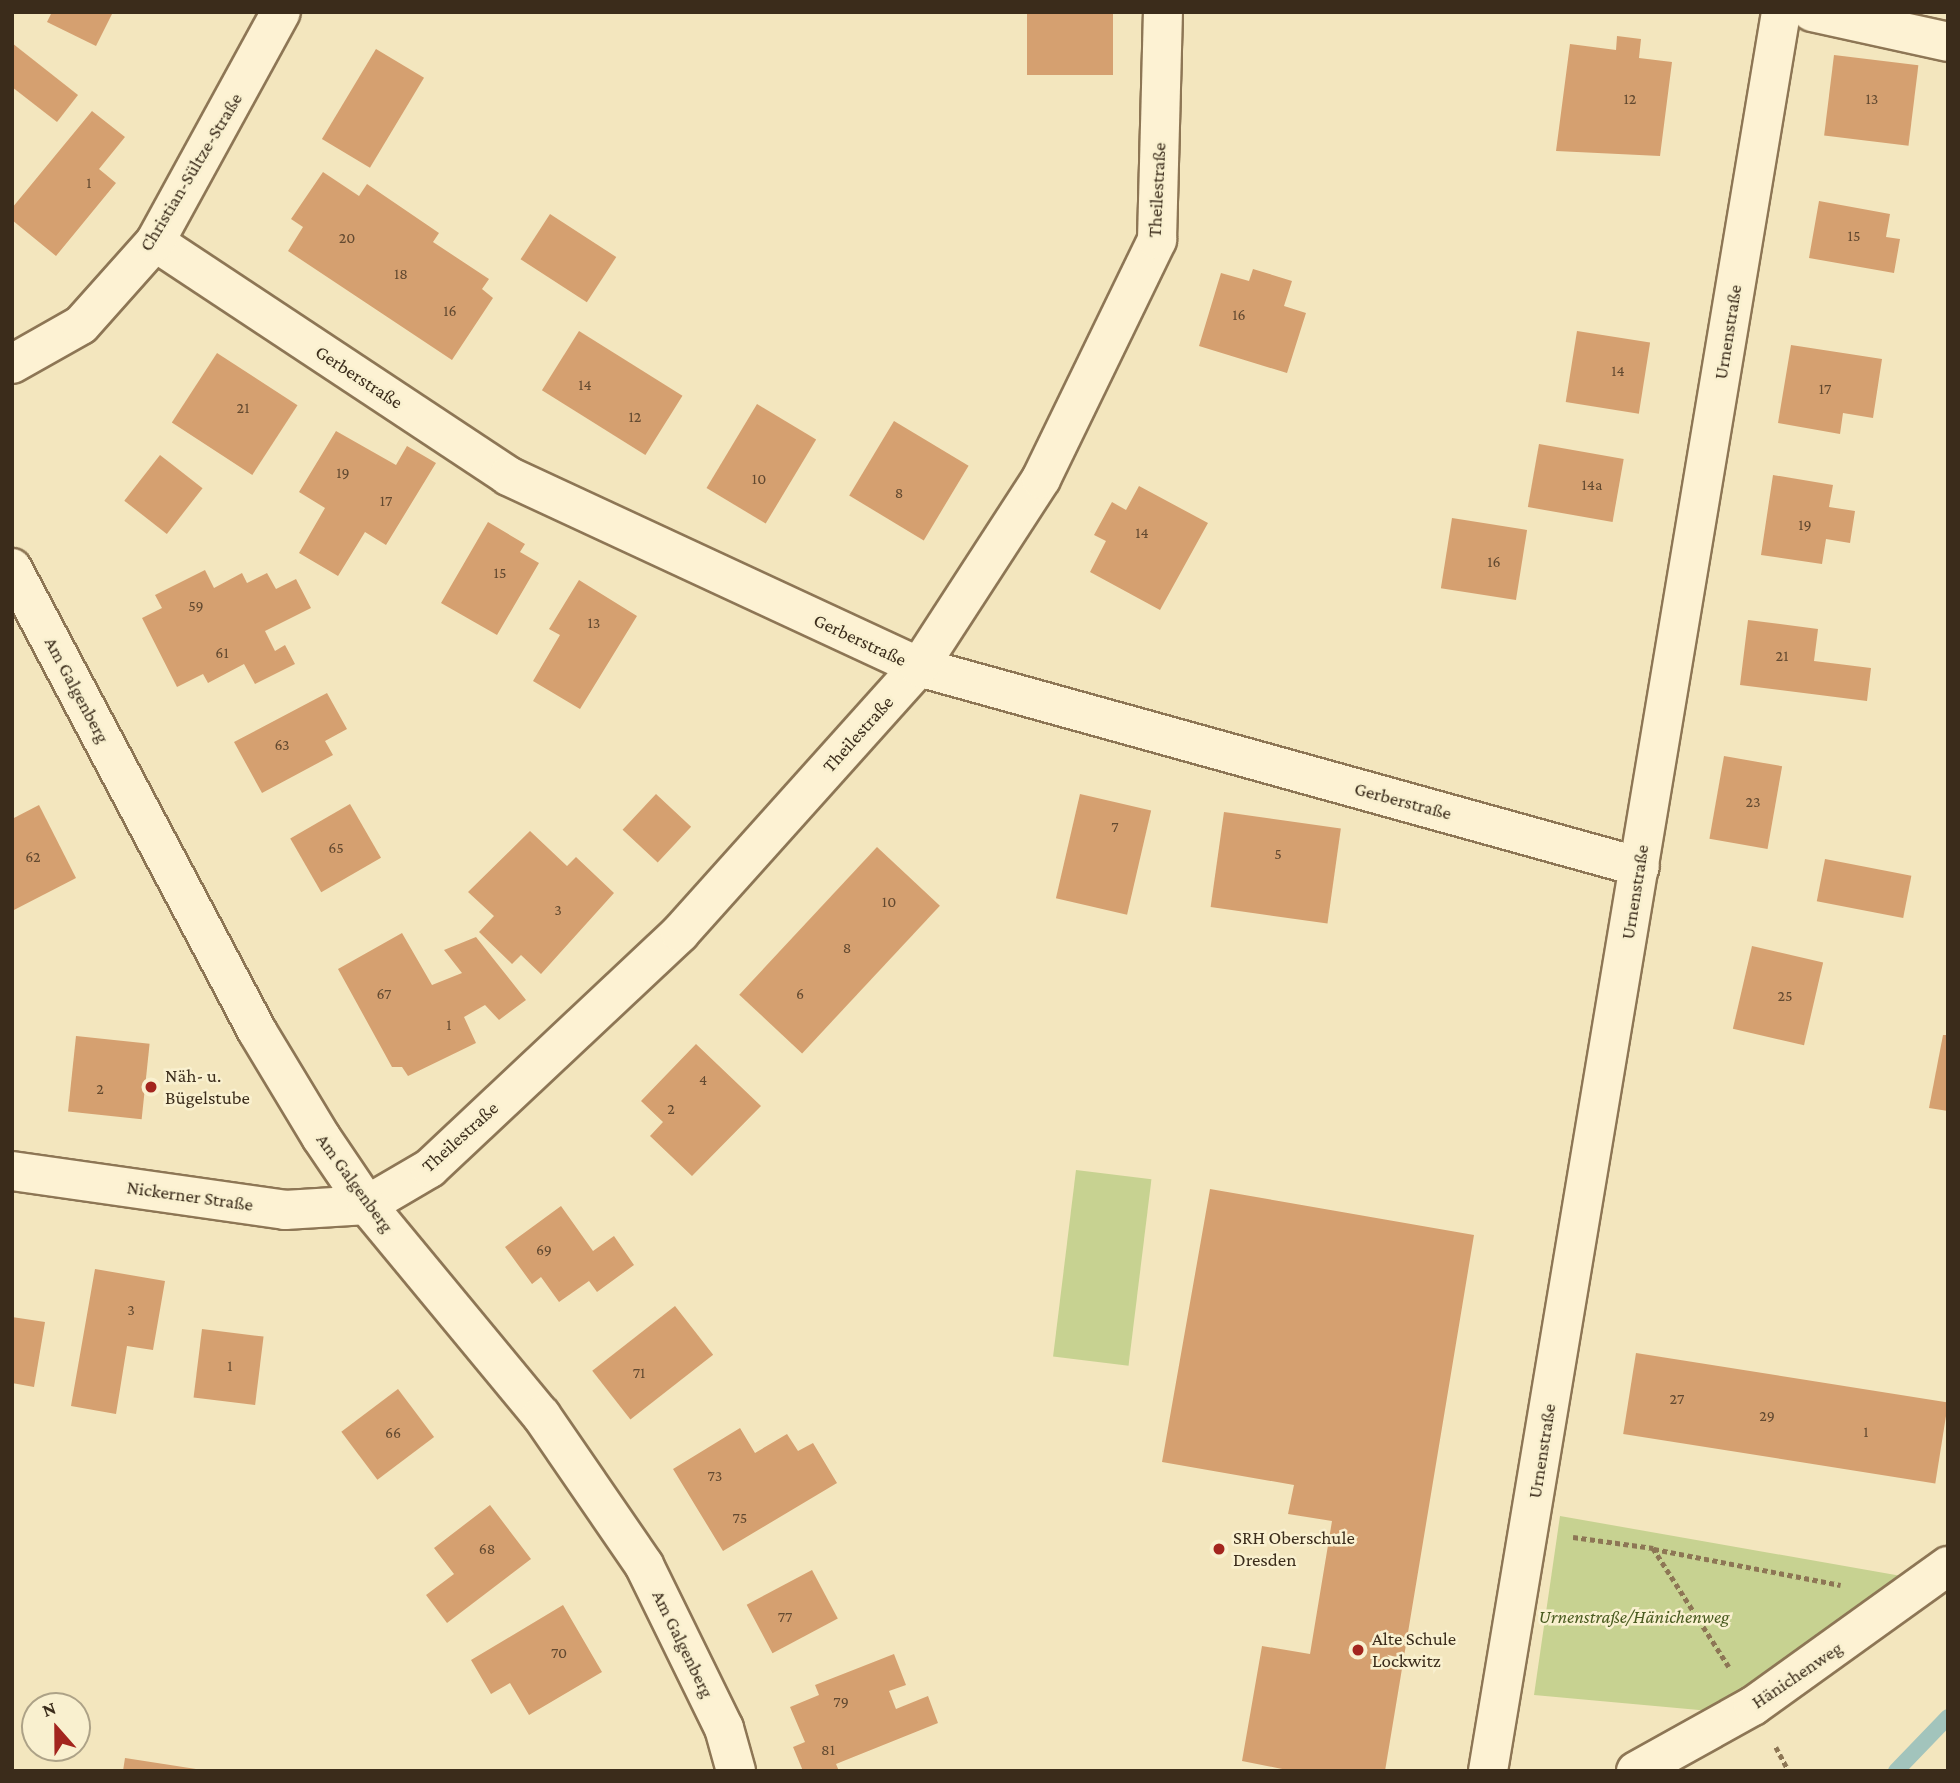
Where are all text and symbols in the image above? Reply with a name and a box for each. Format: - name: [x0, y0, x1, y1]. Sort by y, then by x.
- street label: Christian-Sültze-Straße: [135, 89, 247, 255]
- house number: 12: [1624, 89, 1636, 109]
- house number: 13: [1866, 89, 1878, 109]
- street label: Theilestraße: [1143, 142, 1171, 238]
- house number: 1: [86, 173, 92, 193]
- house number: 15: [1848, 226, 1860, 246]
- house number: 20: [339, 228, 355, 248]
- house number: 18: [394, 264, 408, 284]
- street label: Urnenstraße: [1709, 283, 1747, 381]
- house number: 16: [443, 301, 457, 321]
- house number: 16: [1232, 305, 1246, 325]
- street label: Gerberstraße: [311, 340, 407, 414]
- house number: 14: [1611, 361, 1625, 381]
- house number: 14: [578, 375, 592, 395]
- house number: 17: [1819, 379, 1831, 399]
- house number: 21: [237, 398, 249, 418]
- house number: 12: [629, 407, 641, 427]
- house number: 19: [336, 463, 350, 483]
- house number: 10: [752, 469, 766, 489]
- house number: 14a: [1582, 475, 1602, 495]
- house number: 8: [895, 483, 903, 503]
- house number: 17: [380, 491, 392, 511]
- house number: 19: [1798, 515, 1812, 535]
- house number: 14: [1135, 523, 1149, 543]
- house number: 16: [1487, 552, 1501, 572]
- house number: 15: [494, 563, 506, 583]
- house number: 59: [188, 596, 204, 616]
- street label: Gerberstraße: [810, 609, 910, 671]
- house number: 13: [588, 613, 600, 633]
- street label: Am Galgenberg: [40, 633, 114, 747]
- house number: 61: [215, 643, 229, 663]
- house number: 21: [1776, 646, 1788, 666]
- street label: Theilestraße: [818, 691, 898, 777]
- house number: 63: [274, 735, 290, 755]
- street label: Gerberstraße: [1352, 777, 1454, 825]
- house number: 23: [1745, 792, 1761, 812]
- house number: 7: [1111, 817, 1119, 837]
- house number: 65: [328, 838, 344, 858]
- street label: Urnenstraße: [1616, 843, 1654, 941]
- house number: 5: [1274, 844, 1282, 864]
- house number: 62: [25, 847, 41, 867]
- house number: 10: [882, 892, 896, 912]
- house number: 3: [554, 900, 562, 920]
- house number: 8: [843, 938, 851, 958]
- house number: 67: [377, 984, 391, 1004]
- house number: 6: [796, 984, 804, 1004]
- house number: 25: [1777, 986, 1793, 1006]
- house number: 1: [446, 1015, 452, 1035]
- place label: Näh- u. Bügelstube: [165, 1065, 250, 1109]
- house number: 4: [699, 1070, 707, 1090]
- house number: 2: [96, 1079, 104, 1099]
- marker: Näh- u. Bügelstube: [143, 1079, 159, 1095]
- street label: Theilestraße: [417, 1097, 503, 1177]
- house number: 2: [667, 1099, 675, 1119]
- street label: Am Galgenberg: [311, 1129, 399, 1237]
- street label: Nickerner Straße: [125, 1176, 255, 1216]
- house number: 69: [536, 1240, 552, 1260]
- house number: 3: [127, 1300, 135, 1320]
- house number: 1: [227, 1356, 233, 1376]
- house number: 71: [633, 1363, 645, 1383]
- house number: 27: [1670, 1389, 1684, 1409]
- street label: Urnenstraße: [1523, 1402, 1561, 1500]
- house number: 29: [1759, 1406, 1775, 1426]
- house number: 1: [1863, 1422, 1869, 1442]
- house number: 66: [385, 1423, 401, 1443]
- house number: 73: [708, 1466, 722, 1486]
- house number: 75: [733, 1508, 747, 1528]
- place label: SRH Oberschule Dresden: [1233, 1527, 1355, 1571]
- house number: 68: [479, 1539, 495, 1559]
- marker: SRH Oberschule Dresden: [1211, 1541, 1227, 1557]
- street label: Am Galgenberg: [647, 1587, 719, 1701]
- park label: Urnenstraße/Hänichenweg: [1538, 1606, 1730, 1628]
- house number: 77: [778, 1607, 792, 1627]
- place label: Alte Schule Lockwitz: [1372, 1628, 1456, 1672]
- street label: Hänichenweg: [1747, 1636, 1847, 1714]
- marker: Alte Schule Lockwitz: [1350, 1642, 1366, 1658]
- house number: 70: [551, 1643, 567, 1663]
- north arrow: [21, 1692, 91, 1762]
- house number: 79: [833, 1692, 849, 1712]
- text: N: [39, 1697, 59, 1721]
- house number: 81: [821, 1740, 835, 1760]

